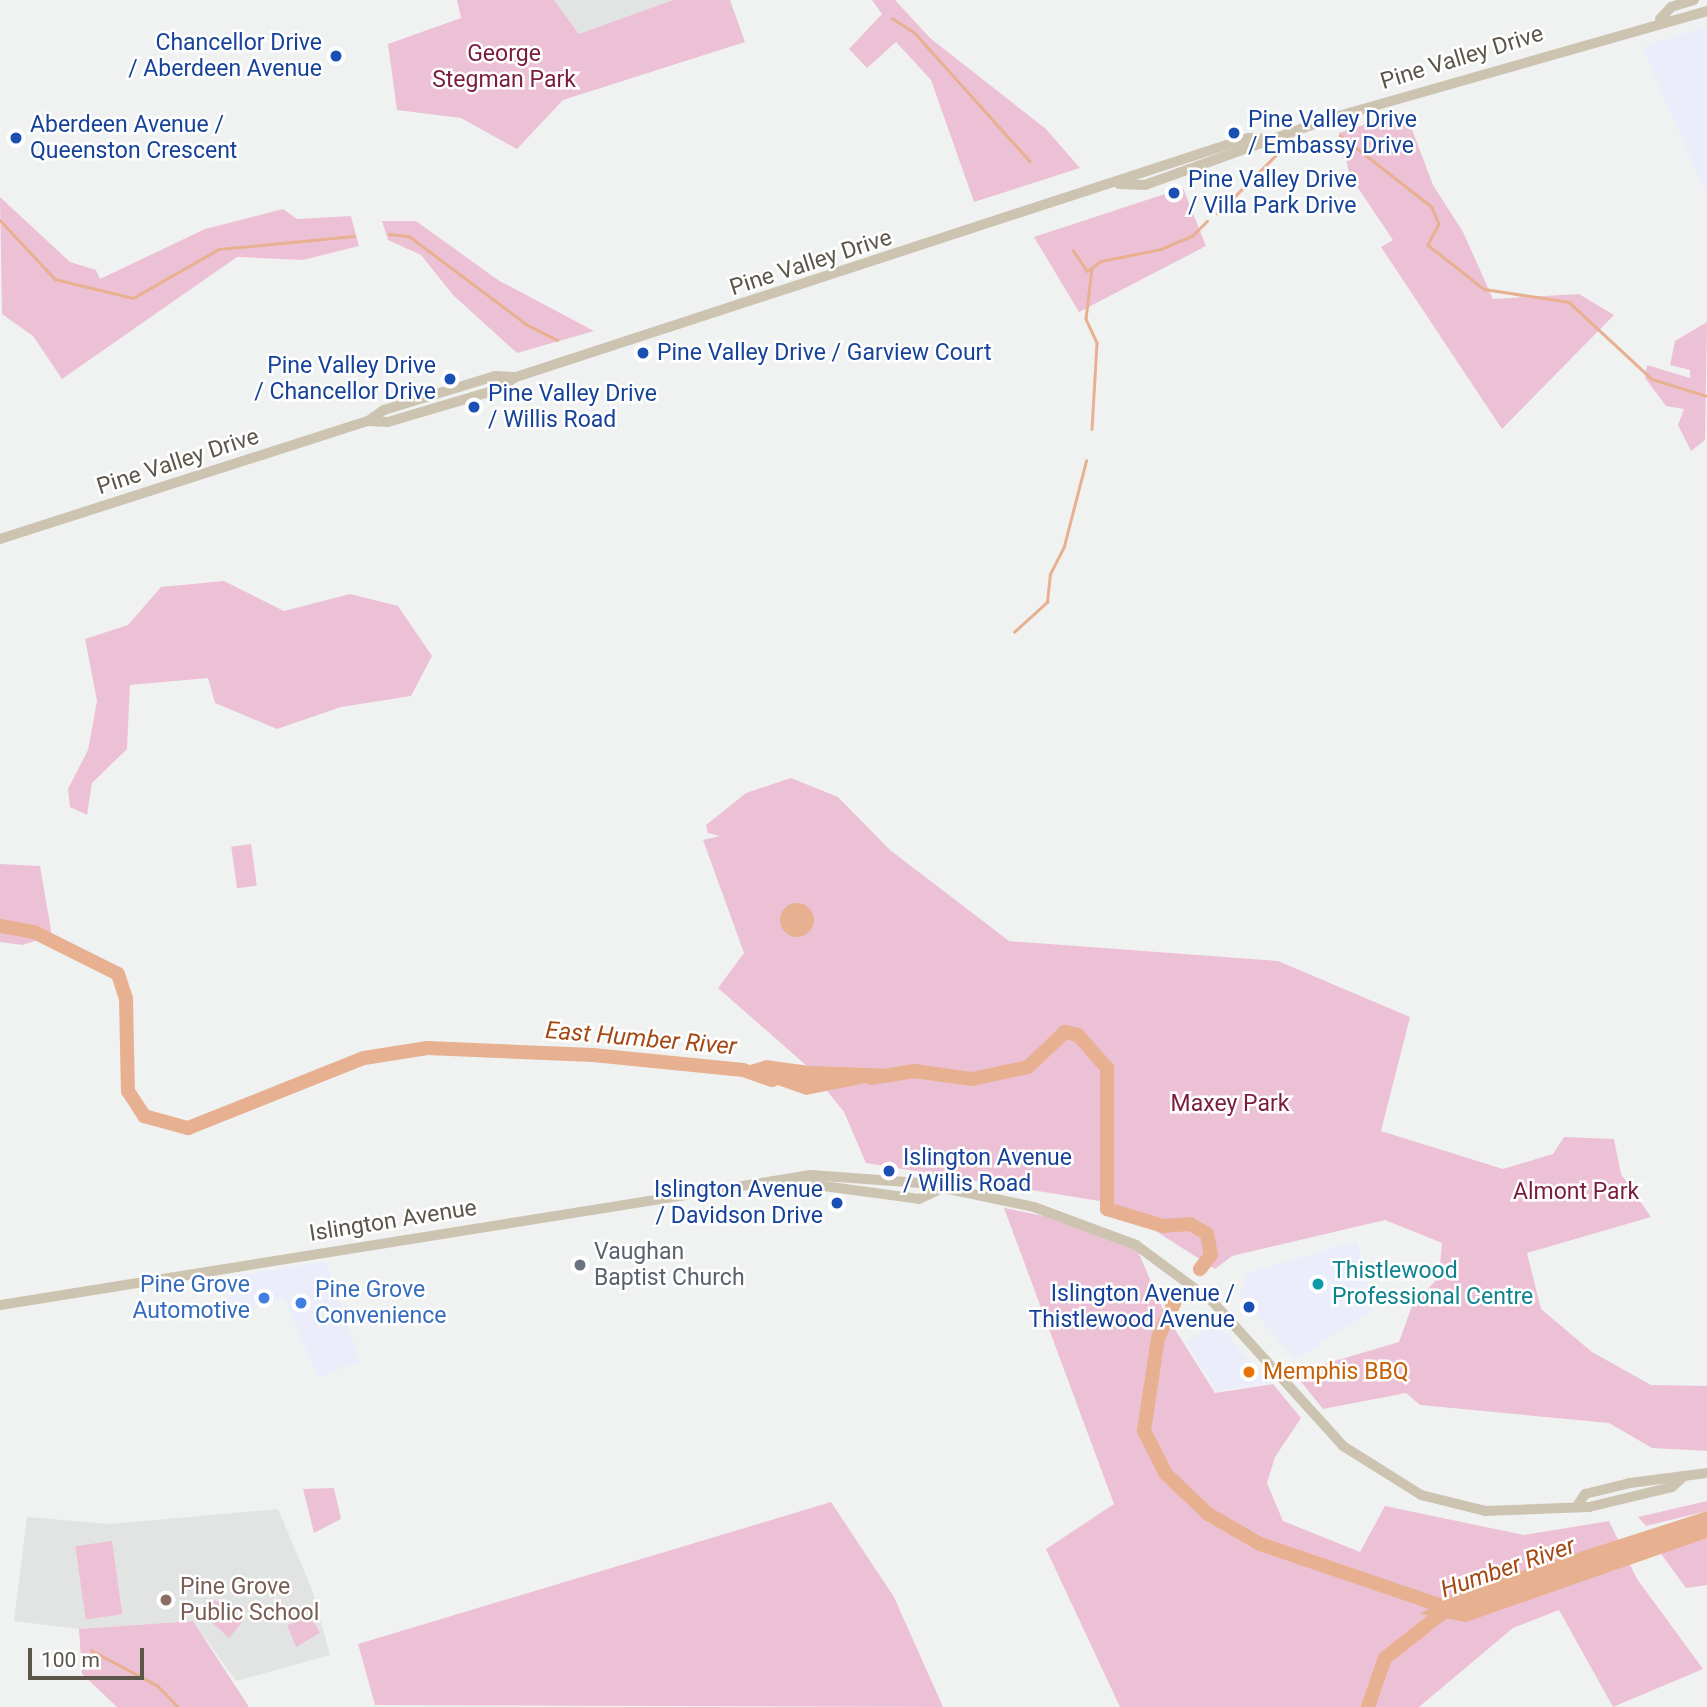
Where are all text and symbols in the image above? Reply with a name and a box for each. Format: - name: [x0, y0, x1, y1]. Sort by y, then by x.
- street label: Pine Valley Drive: [1377, 20, 1547, 96]
- place label: Chancellor Drive / Aberdeen Avenue: [128, 29, 322, 83]
- park label: George Stegman Park: [432, 40, 576, 94]
- marker: Chancellor Drive / Aberdeen Avenue: [328, 48, 344, 64]
- place label: Pine Valley Drive / Embassy Drive: [1248, 106, 1417, 160]
- place label: Aberdeen Avenue / Queenston Crescent: [30, 111, 237, 165]
- marker: Pine Valley Drive / Embassy Drive: [1226, 125, 1242, 141]
- marker: Aberdeen Avenue / Queenston Crescent: [8, 130, 24, 146]
- place label: Pine Valley Drive / Villa Park Drive: [1188, 166, 1357, 220]
- marker: Pine Valley Drive / Villa Park Drive: [1166, 185, 1182, 201]
- street label: Pine Valley Drive: [726, 224, 896, 302]
- place label: Pine Valley Drive / Garview Court: [657, 339, 991, 367]
- marker: Pine Valley Drive / Garview Court: [635, 345, 651, 361]
- place label: Pine Valley Drive / Chancellor Drive: [254, 352, 436, 406]
- marker: Pine Valley Drive / Chancellor Drive: [442, 371, 458, 387]
- place label: Pine Valley Drive / Willis Road: [488, 380, 657, 434]
- marker: Pine Valley Drive / Willis Road: [466, 399, 482, 415]
- street label: Pine Valley Drive: [93, 423, 263, 501]
- water label: East Humber River: [544, 1016, 738, 1062]
- park label: Maxey Park: [1171, 1090, 1289, 1118]
- place label: Islington Avenue / Willis Road: [903, 1144, 1072, 1198]
- marker: Islington Avenue / Willis Road: [881, 1163, 897, 1179]
- place label: Islington Avenue / Davidson Drive: [654, 1176, 823, 1230]
- park label: Almont Park: [1513, 1178, 1639, 1206]
- street label: Islington Avenue: [307, 1194, 479, 1248]
- marker: Islington Avenue / Davidson Drive: [829, 1195, 845, 1211]
- place label: Vaughan Baptist Church: [594, 1238, 745, 1292]
- marker: Vaughan Baptist Church: [572, 1257, 588, 1273]
- place label: Thistlewood Professional Centre: [1332, 1257, 1533, 1311]
- place label: Pine Grove Automotive: [132, 1271, 250, 1325]
- place label: Pine Grove Convenience: [315, 1276, 446, 1330]
- marker: Thistlewood Professional Centre: [1310, 1276, 1326, 1292]
- place label: Islington Avenue / Thistlewood Avenue: [1028, 1280, 1235, 1334]
- marker: Pine Grove Automotive: [256, 1290, 272, 1306]
- marker: Pine Grove Convenience: [293, 1295, 309, 1311]
- marker: Islington Avenue / Thistlewood Avenue: [1241, 1299, 1257, 1315]
- place label: Memphis BBQ: [1263, 1358, 1409, 1386]
- marker: Memphis BBQ: [1241, 1364, 1257, 1380]
- water label: Humber River: [1437, 1532, 1579, 1604]
- place label: Pine Grove Public School: [180, 1573, 319, 1627]
- marker: Pine Grove Public School: [158, 1592, 174, 1608]
- scale bar: [32, 1634, 147, 1678]
- text: 100 m: [41, 1648, 100, 1672]

